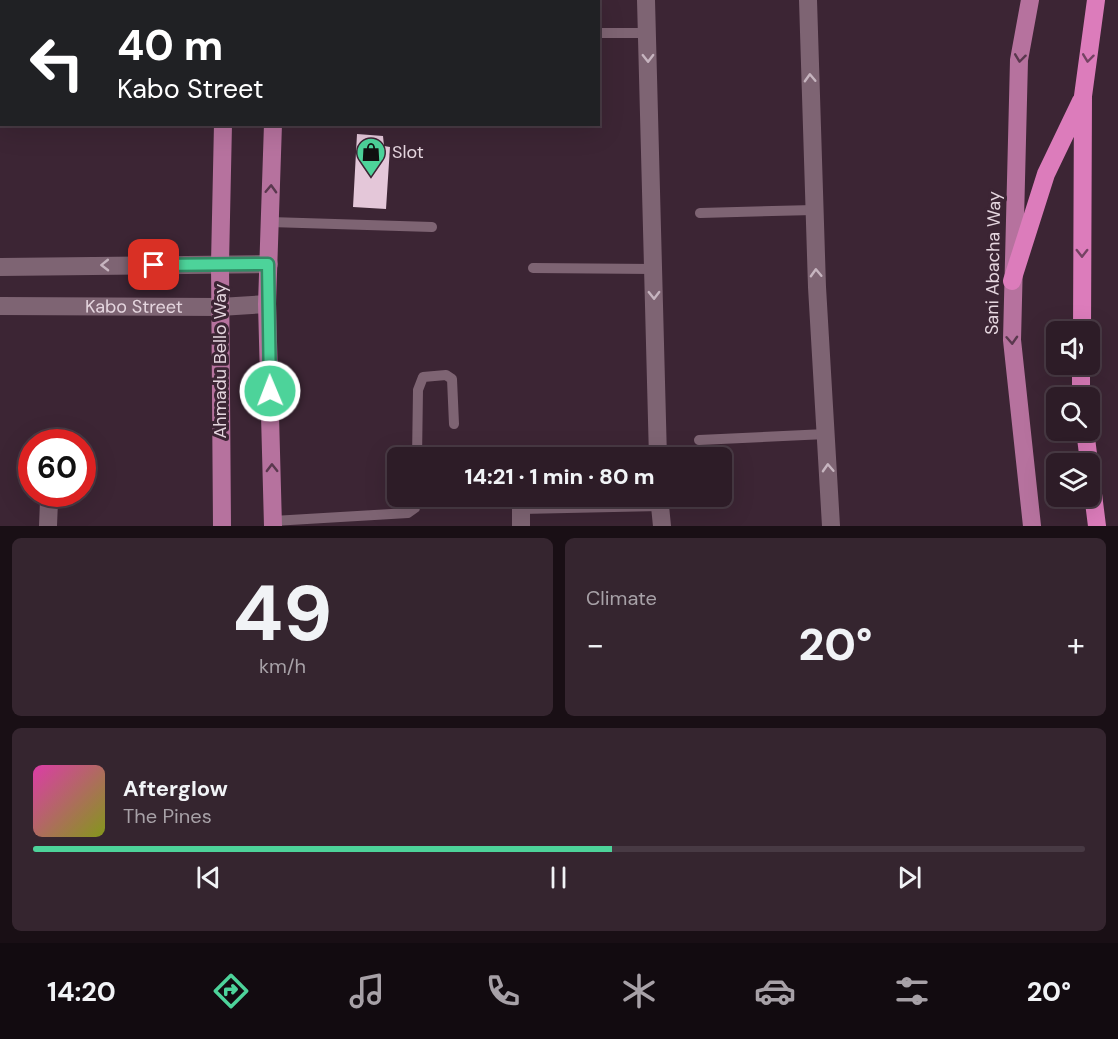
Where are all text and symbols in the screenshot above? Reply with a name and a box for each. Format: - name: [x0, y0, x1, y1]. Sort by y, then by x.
- text: 40 m: [117, 18, 223, 73]
- icon: left: [18, 24, 96, 102]
- one-way arrow: [1014, 53, 1026, 62]
- one-way arrow: [1083, 53, 1095, 63]
- one-way arrow: [641, 54, 654, 63]
- text: Kabo Street: [117, 71, 263, 106]
- one-way arrow: [804, 74, 816, 83]
- shop icon: Slot: [355, 136, 387, 178]
- place label: Slot: [392, 140, 424, 164]
- one-way arrow: [265, 184, 277, 193]
- street label: Sani Abacha Way: [980, 191, 1006, 335]
- pin: [128, 239, 179, 290]
- icon: arrive: [137, 248, 170, 281]
- one-way arrow: [1076, 248, 1088, 257]
- one-way arrow: [101, 259, 110, 272]
- one-way arrow: [810, 268, 823, 277]
- street label: Ahmadu Bello Way: [208, 283, 232, 439]
- one-way arrow: [647, 291, 660, 300]
- street label: Kabo Street: [85, 294, 183, 319]
- map controls: [1046, 321, 1100, 507]
- button: sound: [1046, 321, 1100, 375]
- one-way arrow: [1006, 335, 1019, 344]
- position arrow: [238, 359, 302, 423]
- button: search: [1046, 387, 1100, 441]
- speed limit sign: 60: [18, 429, 96, 507]
- button: layers: [1046, 453, 1100, 507]
- text: 14:21 · 1 min · 80 m: [464, 462, 655, 491]
- one-way arrow: [265, 463, 278, 472]
- one-way arrow: [821, 463, 834, 472]
- text: 49: [232, 563, 333, 664]
- text: Climate: [586, 585, 657, 611]
- text: 20°: [798, 615, 873, 674]
- text: −: [586, 623, 604, 666]
- text: +: [1067, 623, 1085, 666]
- text: km/h: [259, 653, 306, 679]
- text: Afterglow: [123, 774, 228, 803]
- text: The Pines: [123, 803, 212, 829]
- icon: previous: [192, 861, 225, 894]
- icon: pause: [542, 861, 575, 894]
- icon: next: [893, 861, 926, 894]
- icon: directions: [210, 970, 252, 1012]
- icon: music: [346, 970, 388, 1012]
- icon: phone: [482, 970, 524, 1012]
- icon: climate: [618, 970, 660, 1012]
- icon: car: [754, 970, 796, 1012]
- icon: filters: [891, 970, 933, 1012]
- text: 14:20: [47, 974, 116, 1009]
- text: 20°: [1027, 974, 1071, 1009]

